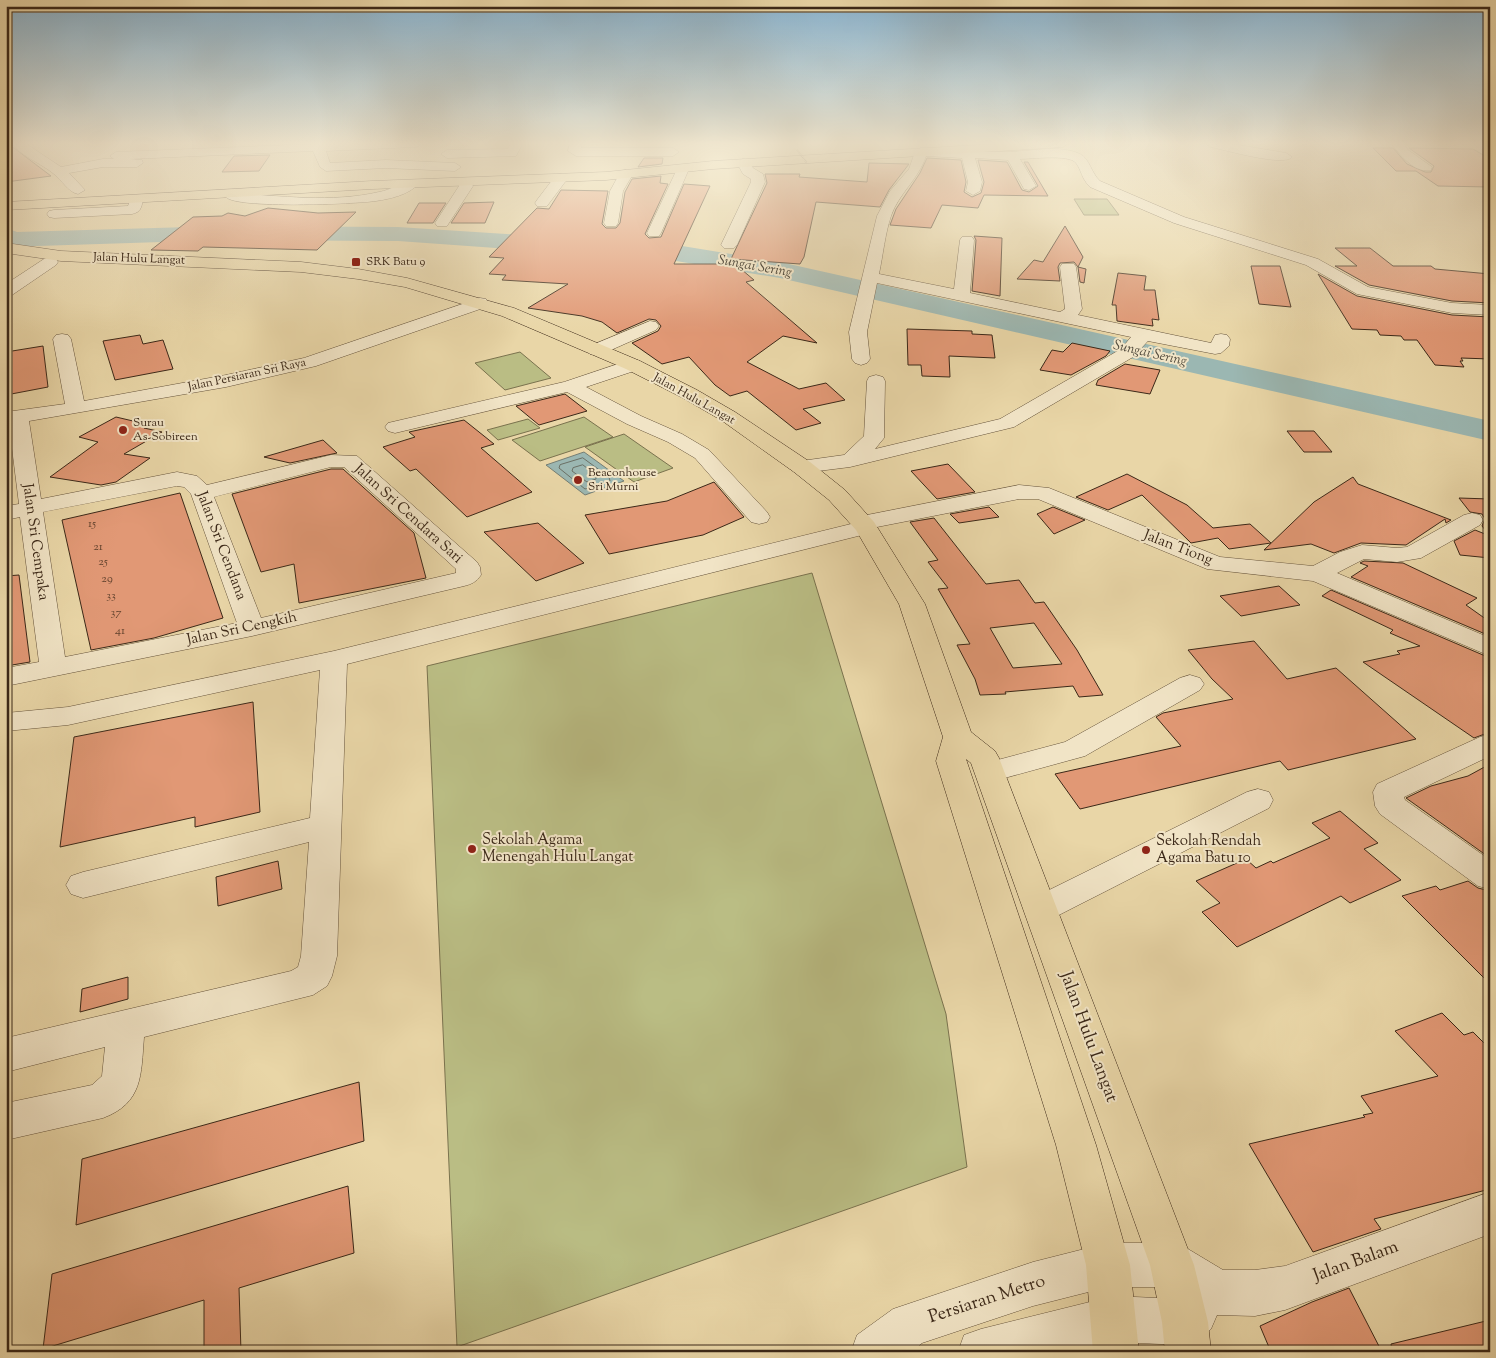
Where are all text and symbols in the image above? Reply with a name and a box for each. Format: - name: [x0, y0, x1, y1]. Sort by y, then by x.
- street label: Jalan Hulu Langat: [92, 248, 185, 270]
- water label: Sungai Sering: [716, 251, 794, 283]
- place label: SRK Batu 9: [366, 253, 426, 271]
- marker: SRK Batu 9: [350, 256, 362, 268]
- water label: Sungai Sering: [1111, 336, 1189, 372]
- street label: Jalan Persiaran Sri Raya: [185, 354, 308, 397]
- street label: Jalan Hulu Langat: [649, 368, 738, 429]
- place label: Surau As-Sobireen: [133, 414, 198, 446]
- marker: Surau As-Sobireen: [117, 424, 129, 436]
- street label: Jalan Sri Cendara Sari: [348, 459, 467, 569]
- place label: Beaconhouse Sri Murni: [588, 464, 657, 496]
- marker: Beaconhouse Sri Murni: [572, 474, 584, 486]
- street label: Jalan Sri Cempaka: [16, 481, 54, 602]
- street label: Jalan Sri Cendana: [190, 488, 251, 604]
- house number: 15: [88, 515, 96, 533]
- street label: Jalan Tiong: [1139, 525, 1216, 571]
- house number: 21: [93, 538, 103, 556]
- house number: 25: [98, 553, 108, 571]
- house number: 29: [101, 570, 113, 588]
- house number: 33: [106, 587, 116, 605]
- house number: 37: [111, 604, 121, 622]
- street label: Jalan Sri Cengkih: [184, 607, 299, 651]
- house number: 41: [115, 622, 125, 640]
- place label: Sekolah Agama Menengah Hulu Langat: [482, 830, 633, 868]
- place label: Sekolah Rendah Agama Batu 10: [1156, 831, 1261, 869]
- marker: Sekolah Agama Menengah Hulu Langat: [466, 843, 478, 855]
- marker: Sekolah Rendah Agama Batu 10: [1140, 844, 1152, 856]
- street label: Jalan Hulu Langat: [1052, 967, 1124, 1106]
- street label: Jalan Balam: [1309, 1234, 1402, 1290]
- street label: Persiaran Metro: [925, 1269, 1049, 1331]

